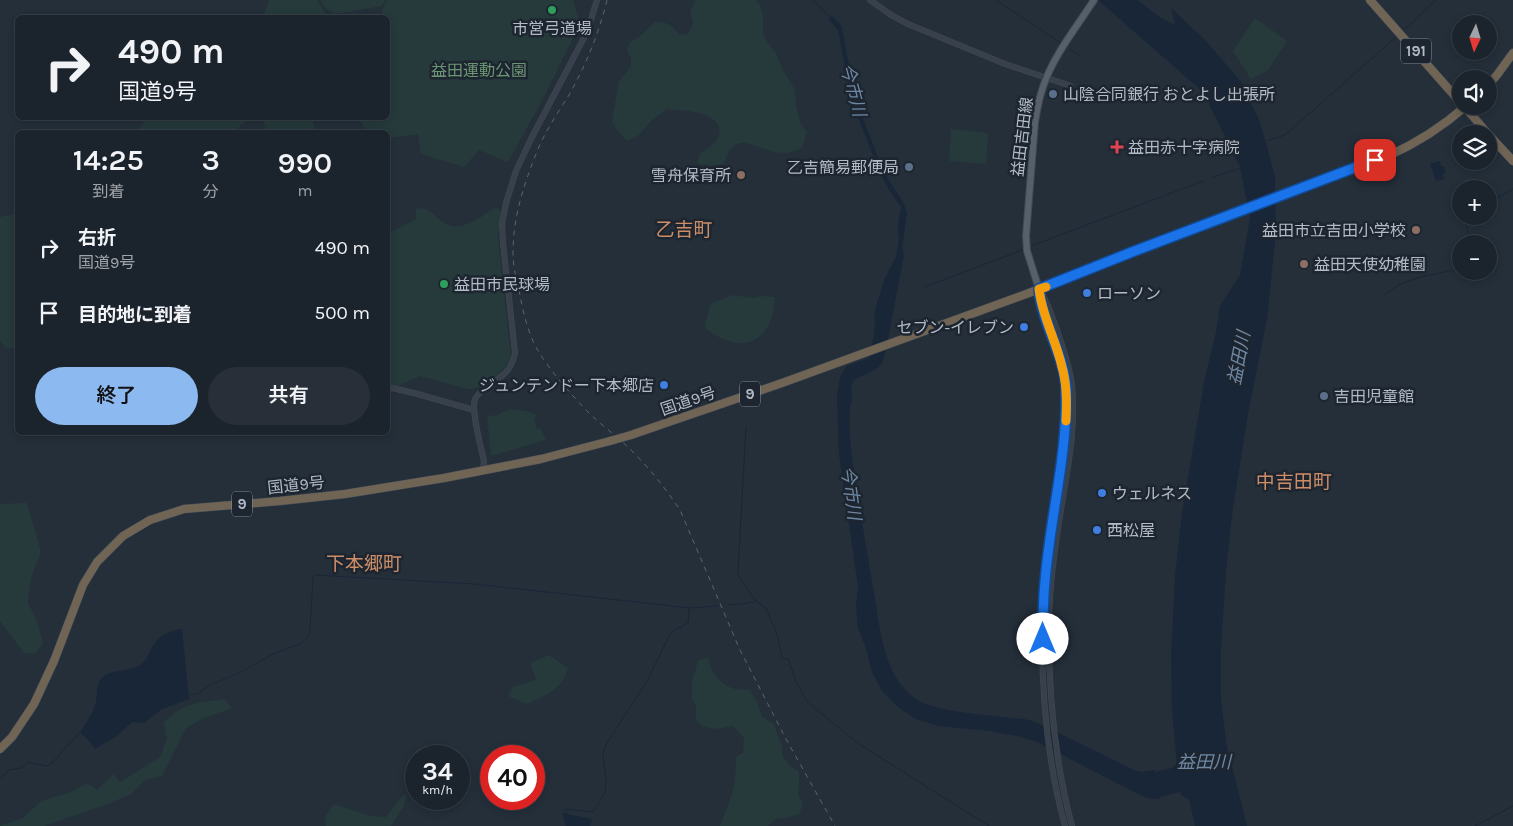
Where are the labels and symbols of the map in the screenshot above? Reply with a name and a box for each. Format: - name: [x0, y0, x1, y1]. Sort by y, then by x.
- marker: 市営弓道場: [546, 4, 558, 16]
- north arrow: [1452, 15, 1498, 60]
- place label: 市営弓道場: [512, 19, 592, 38]
- road number: 191: [1401, 38, 1431, 64]
- park label: 益田運動公園: [431, 61, 527, 80]
- water label: 今市川: [835, 61, 871, 121]
- place label: 山陰合同銀行 おとよし出張所: [1063, 85, 1275, 104]
- marker: 山陰合同銀行 おとよし出張所: [1047, 88, 1059, 100]
- street label: 益田吉田線: [1008, 96, 1036, 178]
- place label: 益田赤十字病院: [1128, 138, 1240, 157]
- pin: [1354, 139, 1396, 181]
- marker: 益田赤十字病院: [1110, 140, 1124, 154]
- place label: 乙吉簡易郵便局: [787, 158, 899, 177]
- marker: 乙吉簡易郵便局: [903, 161, 915, 173]
- place label: 雪舟保育所: [651, 166, 731, 185]
- marker: 雪舟保育所: [735, 169, 747, 181]
- district label: 乙吉町: [655, 219, 713, 241]
- place label: 益田市立吉田小学校: [1262, 221, 1406, 240]
- marker: 益田市立吉田小学校: [1410, 224, 1422, 236]
- place label: 益田天使幼稚園: [1314, 255, 1426, 274]
- marker: 益田天使幼稚園: [1298, 258, 1310, 270]
- place label: 益田市民球場: [454, 275, 550, 294]
- marker: 益田市民球場: [438, 278, 450, 290]
- place label: ローソン: [1097, 284, 1161, 303]
- marker: ローソン: [1081, 287, 1093, 299]
- place label: セブン-イレブン: [896, 318, 1014, 337]
- marker: セブン-イレブン: [1018, 321, 1030, 333]
- water label: 益田川: [1223, 327, 1255, 387]
- place label: ジュンテンドー下本郷店: [479, 376, 654, 395]
- marker: ジュンテンドー下本郷店: [658, 379, 670, 391]
- road number: 9: [740, 382, 760, 406]
- street label: 国道9号: [658, 383, 718, 419]
- place label: 吉田児童館: [1334, 387, 1414, 406]
- marker: 吉田児童館: [1318, 390, 1330, 402]
- water label: 今市川: [836, 465, 866, 523]
- district label: 中吉田町: [1256, 471, 1332, 493]
- street label: 国道9号: [267, 473, 325, 497]
- place label: ウェルネス: [1112, 484, 1192, 503]
- marker: ウェルネス: [1096, 487, 1108, 499]
- road number: 9: [232, 492, 252, 516]
- place label: 西松屋: [1107, 521, 1155, 540]
- marker: 西松屋: [1091, 524, 1103, 536]
- district label: 下本郷町: [326, 553, 402, 575]
- position arrow: [1016, 612, 1068, 664]
- speed limit sign: 40: [480, 745, 545, 810]
- water label: 益田川: [1177, 751, 1233, 773]

